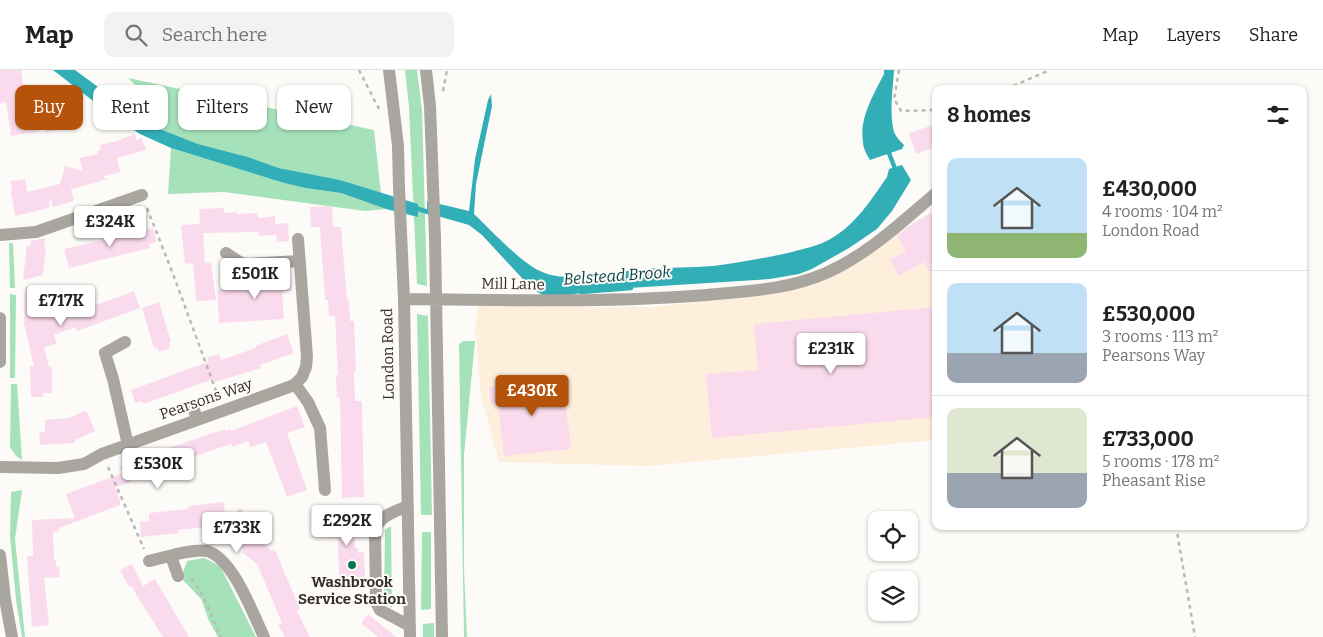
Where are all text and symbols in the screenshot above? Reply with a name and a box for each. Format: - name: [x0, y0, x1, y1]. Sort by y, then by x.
- search box: [104, 12, 454, 57]
- text: Map: [25, 21, 74, 49]
- icon: search: [122, 21, 150, 49]
- text: Search here: [162, 23, 267, 46]
- text: Map: [1102, 24, 1138, 46]
- text: Layers: [1166, 24, 1221, 46]
- text: Share: [1249, 24, 1298, 46]
- chip: Buy: [15, 85, 83, 130]
- chip: Rent: [93, 85, 168, 130]
- chip: Filters: [178, 85, 267, 130]
- chip: New: [277, 85, 351, 130]
- icon: filters: [1264, 101, 1292, 129]
- text: 8 homes: [947, 102, 1031, 128]
- text: £430,000: [1102, 176, 1197, 202]
- icon: home: [987, 178, 1047, 238]
- text: 4 rooms · 104 m²: [1102, 202, 1223, 221]
- pin: £324K: [75, 206, 145, 248]
- text: £324K: [85, 212, 135, 231]
- text: London Road: [1102, 221, 1200, 240]
- pin: £501K: [220, 258, 290, 300]
- water label: Belstead Brook: [563, 262, 672, 289]
- text: £501K: [231, 264, 279, 283]
- street label: Mill Lane: [481, 274, 545, 294]
- pin: £717K: [26, 284, 96, 327]
- text: £717K: [38, 291, 84, 310]
- text: £530,000: [1102, 301, 1195, 327]
- icon: home: [987, 303, 1047, 363]
- street label: London Road: [378, 308, 398, 400]
- text: 3 rooms · 113 m²: [1102, 327, 1218, 346]
- pin: £231K: [796, 332, 866, 375]
- text: £231K: [808, 339, 855, 358]
- text: Pearsons Way: [1102, 346, 1205, 365]
- pin: £430K: [497, 374, 567, 417]
- street label: Pearsons Way: [157, 375, 255, 423]
- text: £430K: [506, 381, 558, 400]
- text: £733,000: [1102, 426, 1194, 452]
- icon: home: [987, 428, 1047, 488]
- pin: £530K: [123, 448, 193, 490]
- text: 5 rooms · 178 m²: [1102, 452, 1219, 471]
- text: £530K: [133, 454, 183, 473]
- text: Pheasant Rise: [1102, 471, 1206, 490]
- pin: £292K: [312, 504, 382, 547]
- text: £292K: [322, 511, 372, 530]
- map controls: [868, 511, 918, 621]
- button: locate: [868, 511, 918, 561]
- pin: £733K: [202, 512, 272, 554]
- text: £733K: [213, 518, 261, 537]
- marker: Washbrook Service Station: [346, 559, 358, 571]
- button: layers: [868, 571, 918, 621]
- place label: Washbrook Service Station: [298, 573, 406, 608]

